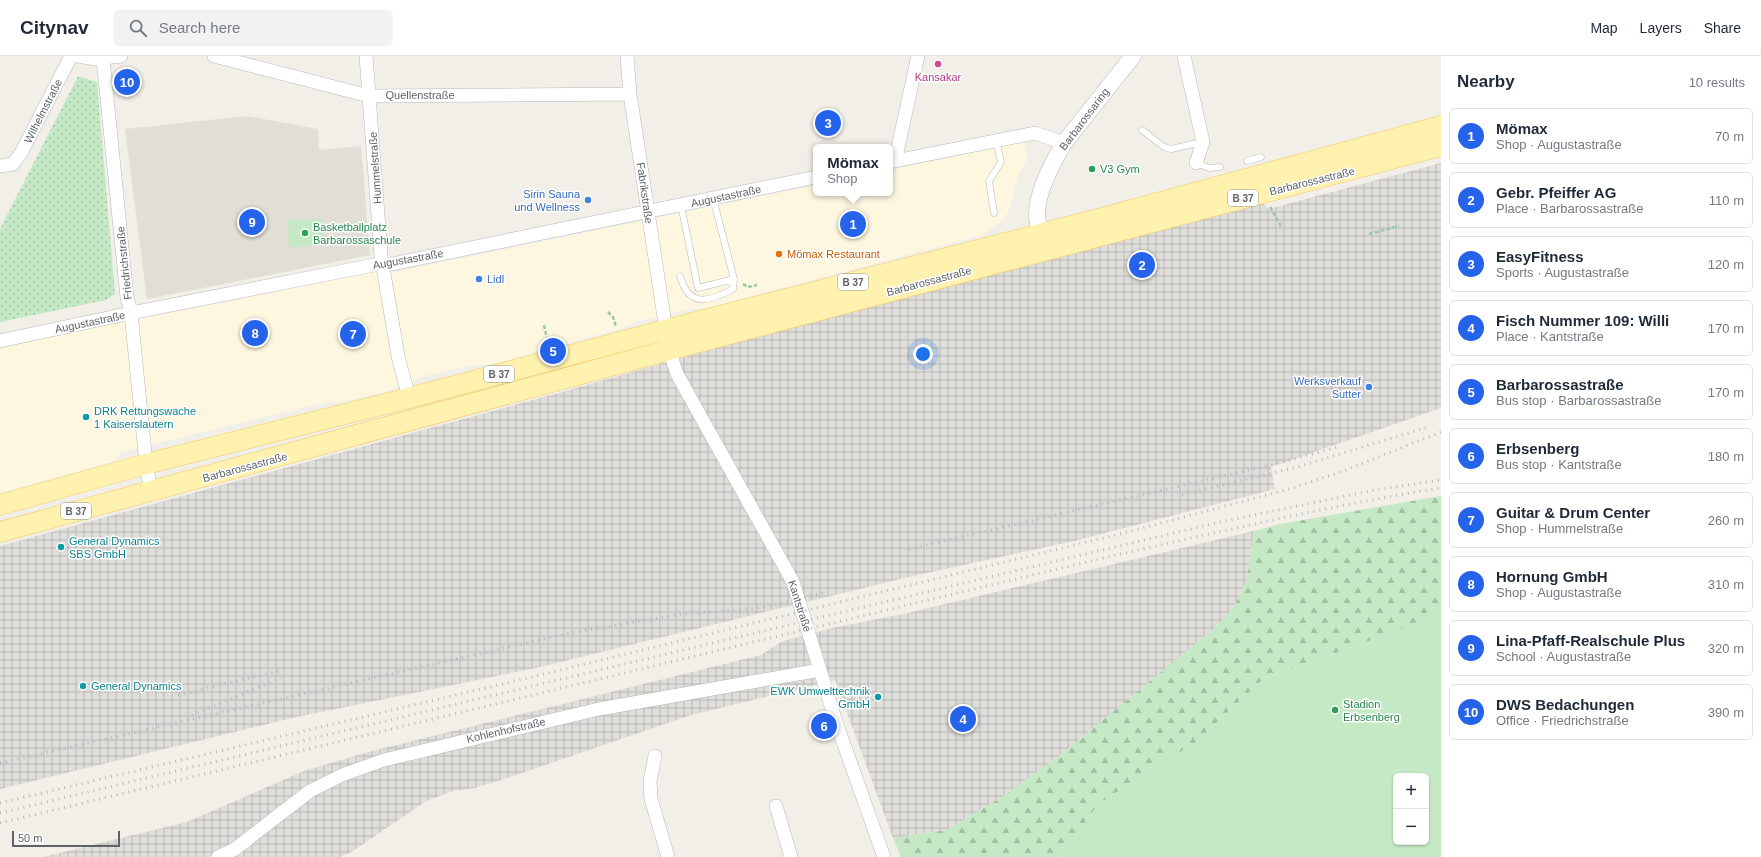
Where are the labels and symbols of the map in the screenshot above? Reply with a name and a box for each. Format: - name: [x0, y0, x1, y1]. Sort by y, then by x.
- marker: Kansakar: [933, 59, 943, 69]
- pin: 10: [114, 67, 140, 97]
- place label: Kansakar: [915, 71, 962, 83]
- street label: Wilhelmstraße: [22, 77, 64, 145]
- street label: Barbarossaring: [1057, 86, 1111, 152]
- street label: Quellenstraße: [385, 89, 455, 101]
- pin: 3: [815, 108, 841, 138]
- street label: Hummelstraße: [366, 132, 384, 204]
- street label: Fabrikstraße: [635, 162, 655, 224]
- place label: V3 Gym: [1100, 163, 1140, 175]
- marker: V3 Gym: [1087, 164, 1097, 174]
- street label: Barbarossastraße: [1268, 165, 1356, 197]
- street label: Augustastraße: [690, 183, 762, 209]
- place label: Sirin Sauna und Wellness: [514, 188, 581, 213]
- road number: B 37: [1228, 190, 1258, 206]
- marker: Sirin Sauna und Wellness: [583, 195, 593, 205]
- pin: 9: [239, 207, 265, 237]
- pin: 1: [840, 209, 866, 239]
- place label: Basketballplatz Barbarossaschule: [313, 221, 401, 246]
- street label: Friedrichstraße: [114, 226, 134, 300]
- marker: Basketballplatz Barbarossaschule: [300, 228, 310, 238]
- street label: Augustastraße: [372, 247, 444, 271]
- place label: Mömax Restaurant: [787, 248, 880, 260]
- marker: Mömax Restaurant: [774, 249, 784, 259]
- pin: 2: [1129, 250, 1155, 280]
- street label: Barbarossastraße: [885, 264, 973, 298]
- place label: Lidl: [487, 273, 504, 285]
- marker: Lidl: [474, 274, 484, 284]
- road number: B 37: [838, 274, 868, 290]
- street label: Augustastraße: [54, 309, 126, 335]
- pin: 8: [242, 318, 268, 348]
- pin: 7: [340, 319, 366, 349]
- pin: 5: [540, 336, 566, 366]
- your location: [913, 344, 933, 364]
- road number: B 37: [484, 366, 514, 382]
- place label: Werksverkauf Sutter: [1294, 375, 1362, 400]
- marker: Werksverkauf Sutter: [1364, 382, 1374, 392]
- place label: DRK Rettungswache 1 Kaiserslautern: [94, 405, 196, 430]
- marker: DRK Rettungswache 1 Kaiserslautern: [81, 412, 91, 422]
- street label: Barbarossastraße: [201, 450, 289, 484]
- road number: B 37: [61, 503, 91, 519]
- place label: General Dynamics SBS GmbH: [69, 535, 160, 560]
- marker: General Dynamics SBS GmbH: [56, 542, 66, 552]
- street label: Kantstraße: [786, 579, 814, 633]
- place label: General Dynamics: [91, 680, 182, 692]
- marker: General Dynamics: [78, 681, 88, 691]
- place label: EWK Umwelttechnik GmbH: [770, 685, 870, 710]
- marker: EWK Umwelttechnik GmbH: [873, 692, 883, 702]
- place label: Stadion Erbsenberg: [1343, 698, 1400, 723]
- pin: 4: [950, 704, 976, 734]
- marker: Stadion Erbsenberg: [1330, 705, 1340, 715]
- pin: 6: [811, 711, 837, 741]
- street label: Kohlenhofstraße: [465, 715, 547, 745]
- scale bar: [12, 829, 120, 848]

